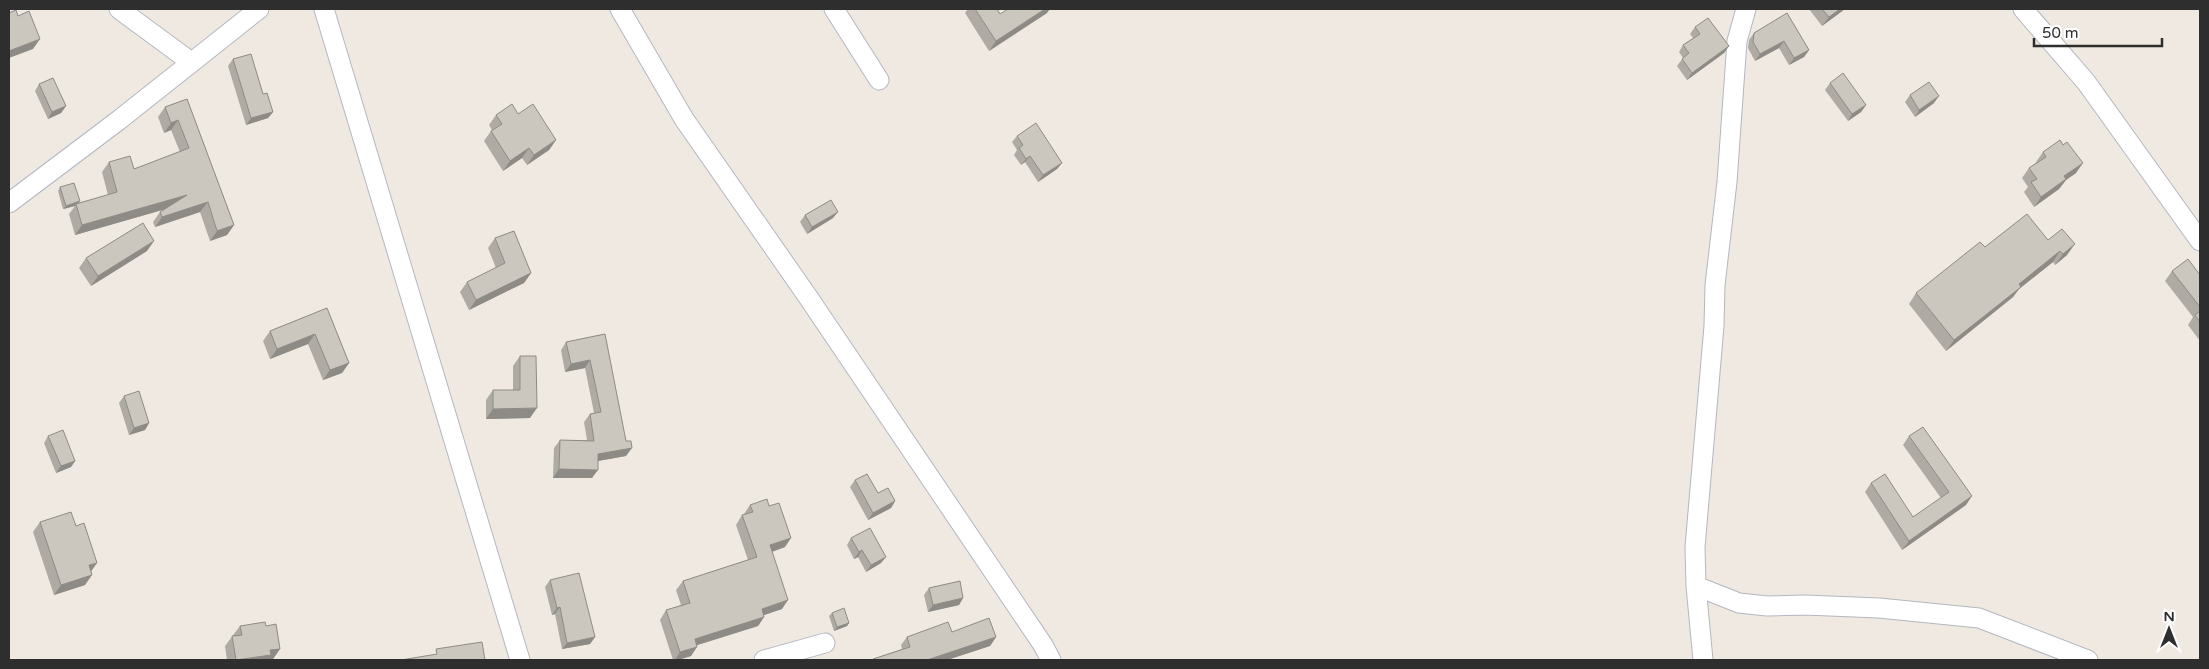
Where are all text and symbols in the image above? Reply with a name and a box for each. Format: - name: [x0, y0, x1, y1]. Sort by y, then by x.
- scale bar: [2034, 15, 2162, 47]
- text: 50 m: [2042, 24, 2079, 42]
- north arrow: [2144, 604, 2194, 654]
- text: N: [2163, 608, 2175, 625]

